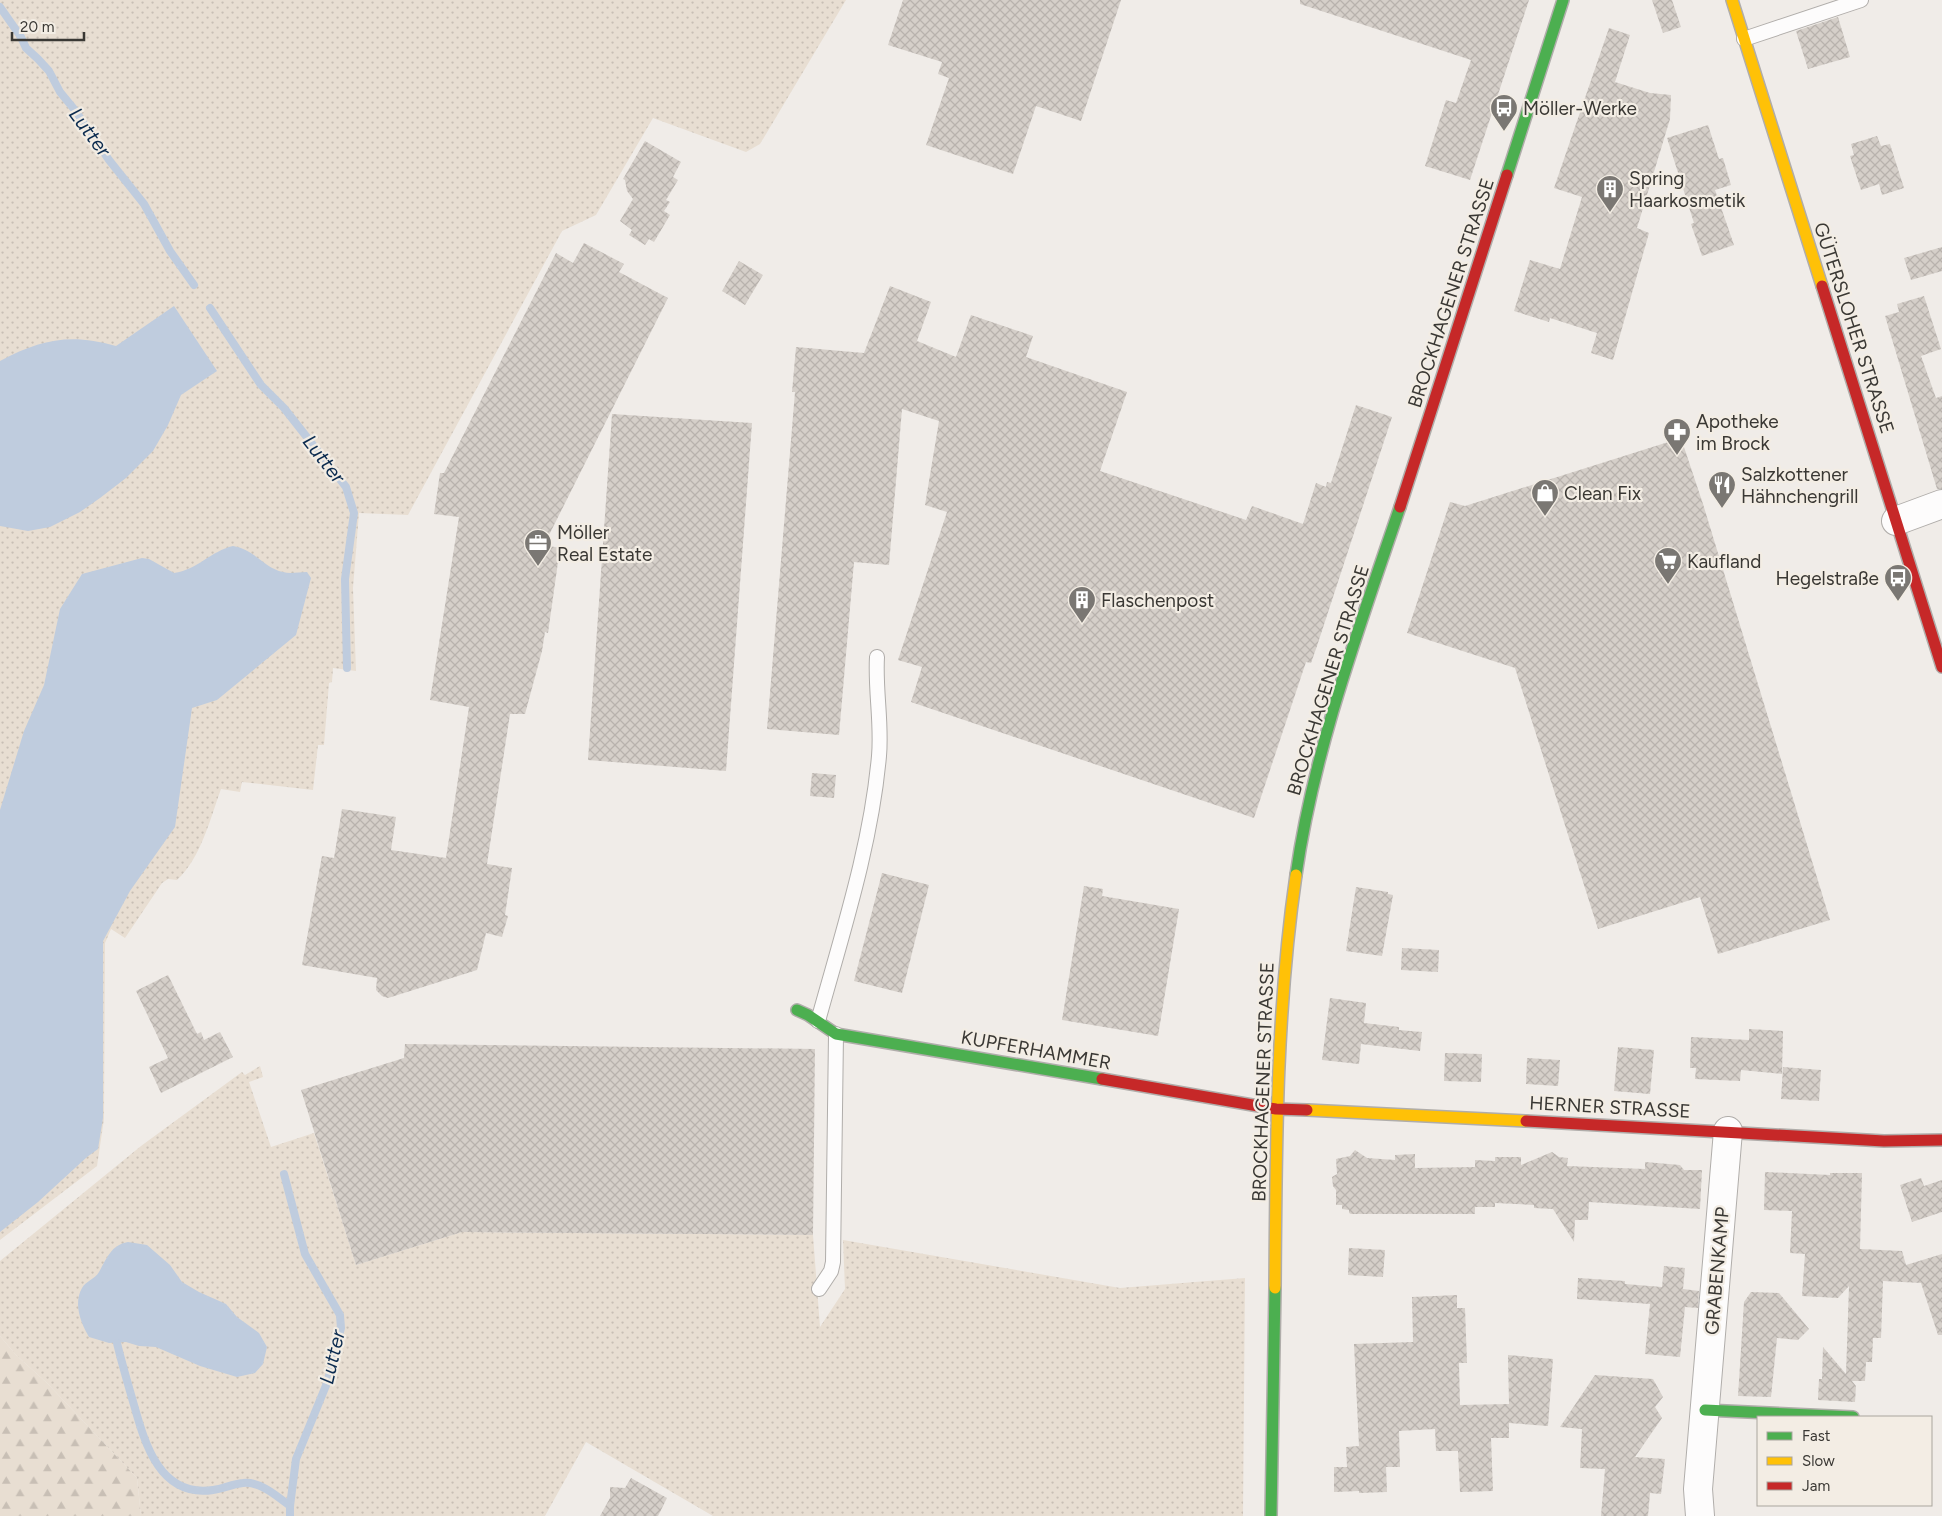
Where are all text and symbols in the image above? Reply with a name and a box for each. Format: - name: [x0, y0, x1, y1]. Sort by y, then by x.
- scale bar: [12, 10, 85, 42]
- text: 20 m: [20, 18, 54, 36]
- bus stop icon: Möller-Werke: [1489, 93, 1519, 132]
- place label: Möller-Werke: [1523, 97, 1637, 120]
- water label: Lutter: [64, 103, 117, 162]
- place label: Spring Haarkosmetik: [1629, 167, 1746, 212]
- building icon: Spring Haarkosmetik: [1595, 174, 1625, 213]
- street label: BROCKHAGENER STRASSE: [1403, 175, 1499, 411]
- street label: GÜTERSLOHER STRASSE: [1809, 219, 1899, 437]
- place label: Apotheke im Brock: [1696, 410, 1779, 455]
- pharmacy icon: Apotheke im Brock: [1662, 417, 1692, 456]
- water label: Lutter: [298, 430, 351, 489]
- place label: Salzkottener Hähnchengrill: [1741, 463, 1858, 508]
- restaurant icon: Salzkottener Hähnchengrill: [1707, 470, 1737, 509]
- shop icon: Clean Fix: [1530, 478, 1560, 517]
- place label: Clean Fix: [1564, 482, 1641, 505]
- place label: Möller Real Estate: [557, 521, 652, 566]
- office icon: Möller Real Estate: [523, 528, 553, 567]
- supermarket icon: Kaufland: [1653, 546, 1683, 585]
- place label: Kaufland: [1687, 550, 1761, 573]
- street label: BROCKHAGENER STRASSE: [1282, 562, 1374, 798]
- bus stop icon: Hegelstraße: [1883, 563, 1913, 602]
- place label: Hegelstraße: [1775, 567, 1879, 590]
- building icon: Flaschenpost: [1067, 585, 1097, 624]
- place label: Flaschenpost: [1101, 589, 1214, 612]
- street label: BROCKHAGENER STRASSE: [1247, 962, 1279, 1202]
- street label: KUPFERHAMMER: [959, 1025, 1113, 1075]
- street label: HERNER STRASSE: [1529, 1091, 1691, 1123]
- street label: GRABENKAMP: [1700, 1206, 1734, 1336]
- water label: Lutter: [314, 1326, 350, 1386]
- legend: [1757, 1416, 1932, 1506]
- text: Fast: [1802, 1427, 1831, 1445]
- text: Slow: [1802, 1452, 1835, 1470]
- text: Jam: [1802, 1477, 1830, 1495]

